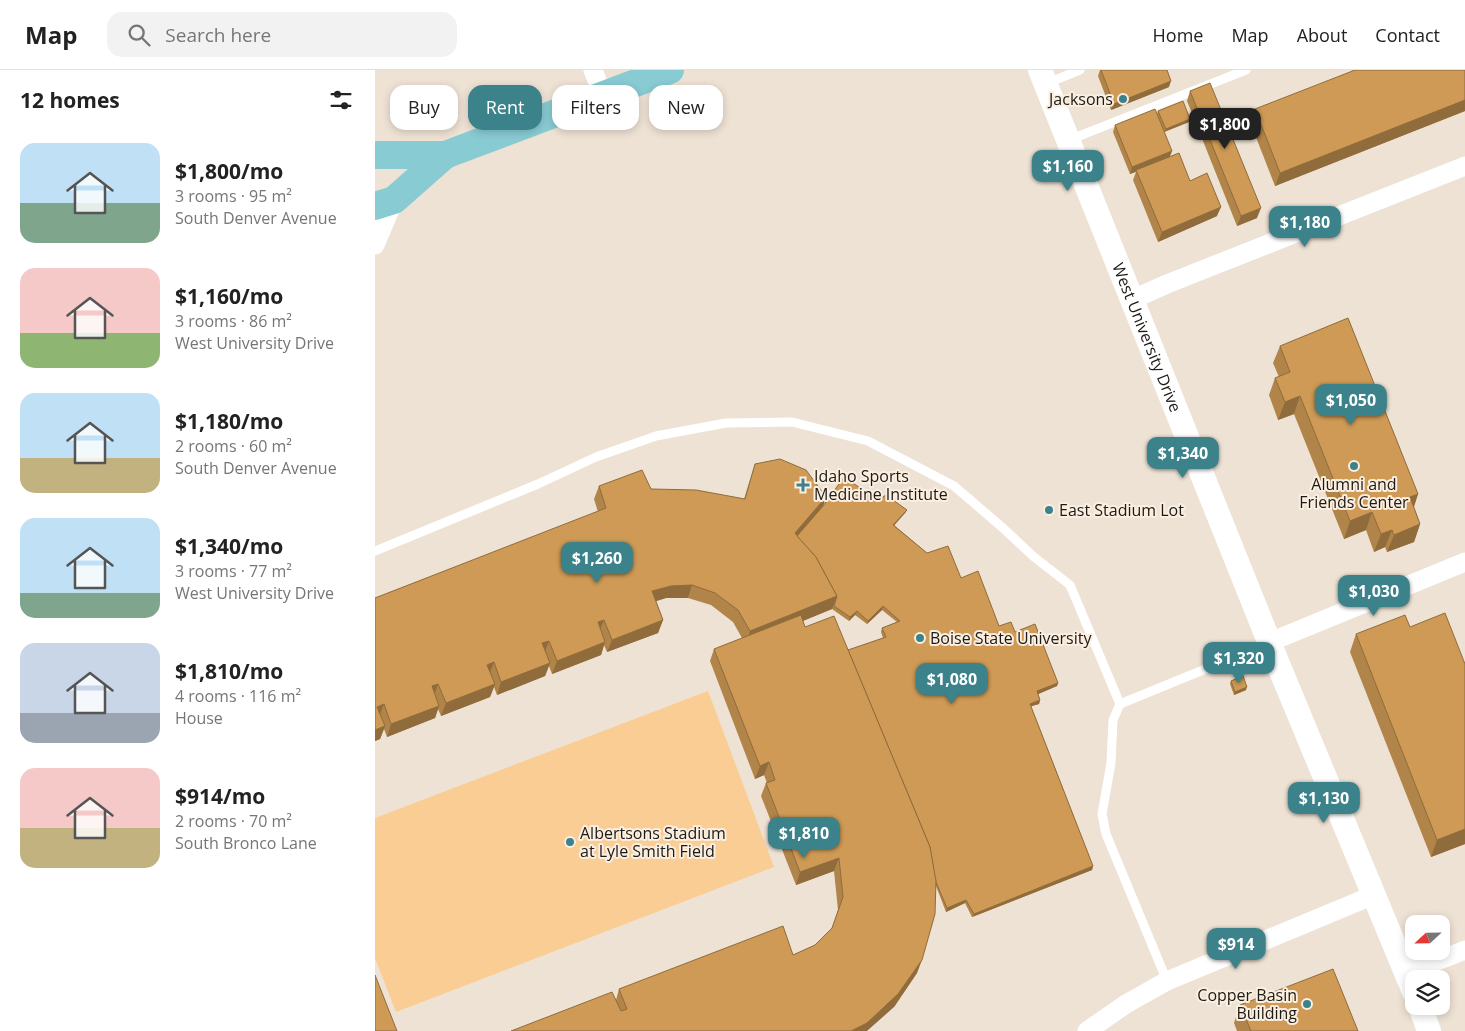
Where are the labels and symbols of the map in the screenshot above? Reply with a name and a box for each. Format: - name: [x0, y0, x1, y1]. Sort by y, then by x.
- place label: Jacksons: [1047, 88, 1113, 110]
- marker: Jacksons: [1117, 93, 1129, 105]
- pin: $1,800: [1184, 108, 1266, 150]
- pin: $1,160: [1027, 150, 1109, 192]
- pin: $1,180: [1264, 206, 1346, 248]
- street label: West University Drive: [1107, 259, 1187, 415]
- pin: $1,050: [1310, 384, 1392, 426]
- pin: $1,340: [1142, 436, 1224, 479]
- marker: Alumni and Friends Center: [1348, 460, 1360, 472]
- place label: Idaho Sports Medicine Institute: [814, 465, 948, 505]
- place label: Alumni and Friends Center: [1299, 473, 1409, 513]
- marker: Idaho Sports Medicine Institute: [796, 478, 810, 492]
- place label: East Stadium Lot: [1059, 499, 1184, 521]
- marker: East Stadium Lot: [1043, 504, 1055, 516]
- pin: $1,260: [556, 542, 638, 584]
- pin: $1,030: [1333, 574, 1415, 617]
- place label: Boise State University: [930, 627, 1092, 649]
- marker: Boise State University: [914, 632, 926, 644]
- pin: $1,320: [1198, 642, 1280, 684]
- pin: $1,080: [911, 662, 993, 705]
- pin: $1,130: [1283, 782, 1365, 824]
- pin: $1,810: [763, 816, 845, 859]
- place label: Albertsons Stadium at Lyle Smith Field: [580, 822, 726, 862]
- marker: Albertsons Stadium at Lyle Smith Field: [564, 836, 576, 848]
- north arrow: [1405, 915, 1450, 960]
- pin: $914: [1206, 928, 1266, 970]
- place label: Copper Basin Building: [1197, 984, 1297, 1024]
- marker: Copper Basin Building: [1301, 998, 1313, 1010]

